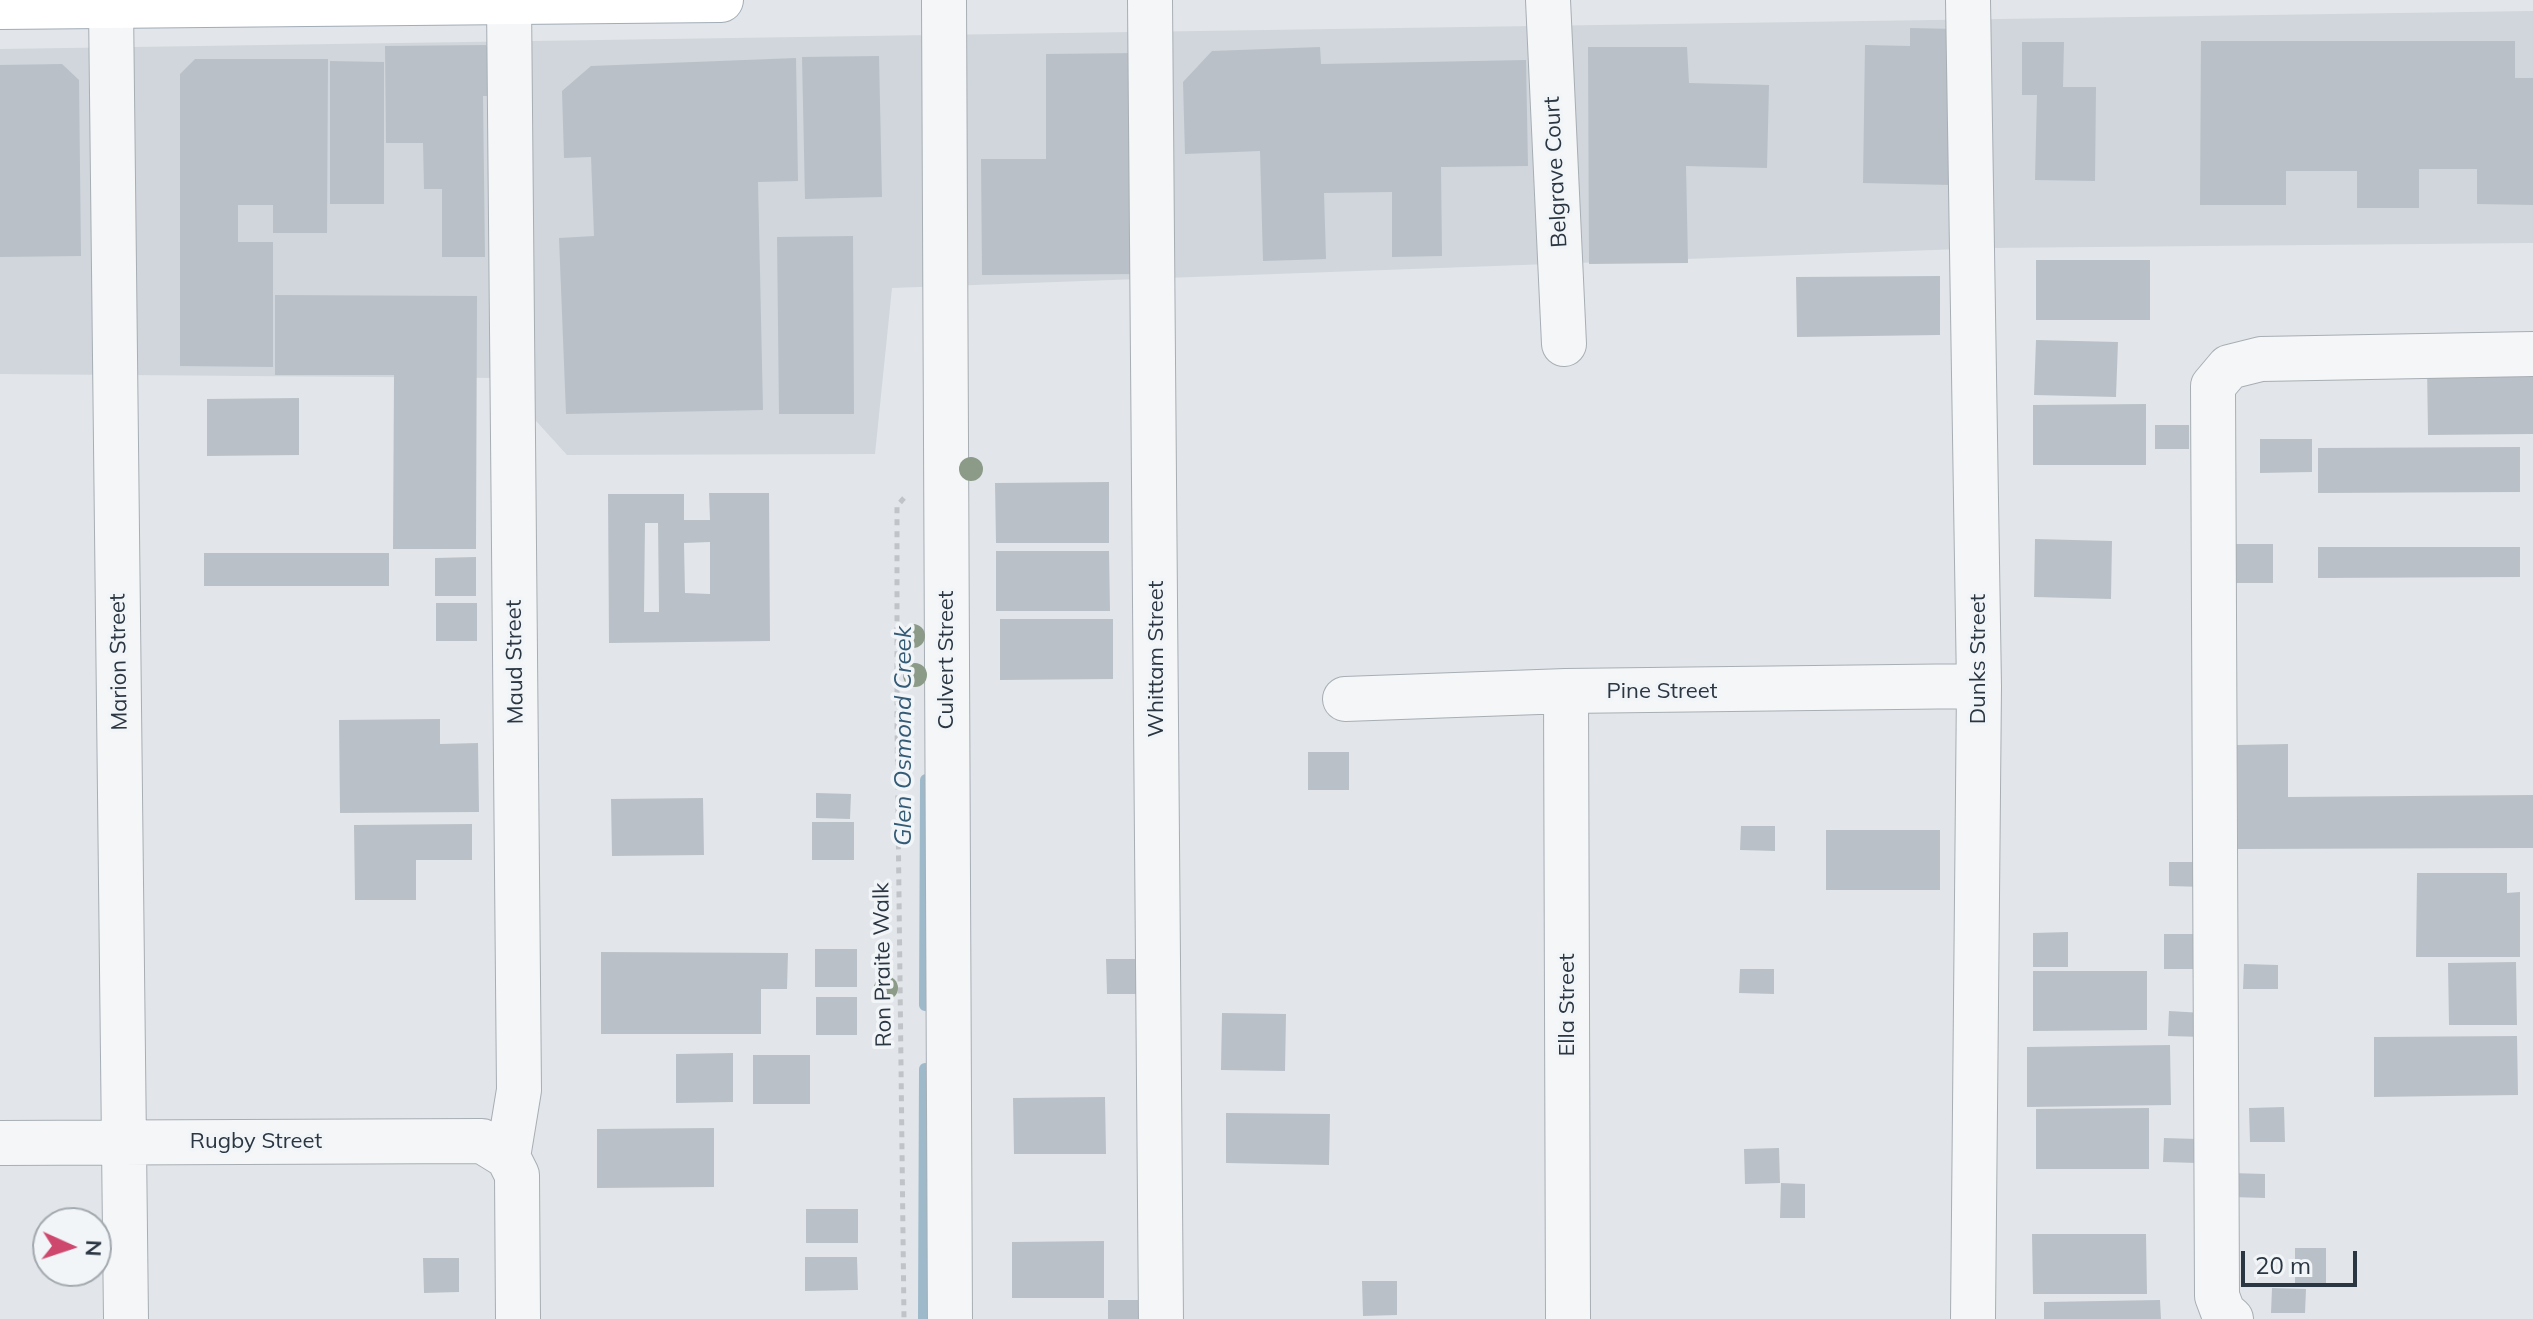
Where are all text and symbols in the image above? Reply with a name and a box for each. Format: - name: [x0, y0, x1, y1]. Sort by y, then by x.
- street label: Belgrave Court: [1539, 96, 1573, 248]
- street label: Whittam Street: [1143, 581, 1169, 737]
- street label: Culvert Street: [933, 590, 959, 730]
- street label: Marion Street: [105, 593, 133, 731]
- street label: Dunks Street: [1965, 594, 1991, 724]
- street label: Maud Street: [501, 600, 529, 724]
- water label: Glen Osmond Creek: [890, 626, 918, 846]
- street label: Pine Street: [1607, 678, 1717, 704]
- street label: Ron Praite Walk: [868, 882, 898, 1048]
- street label: Ella Street: [1554, 953, 1580, 1057]
- street label: Rugby Street: [190, 1128, 322, 1154]
- north arrow: [32, 1207, 112, 1287]
- scale bar: [2245, 1235, 2361, 1285]
- text: N: [80, 1239, 108, 1257]
- text: 20 m: [2255, 1250, 2311, 1280]

